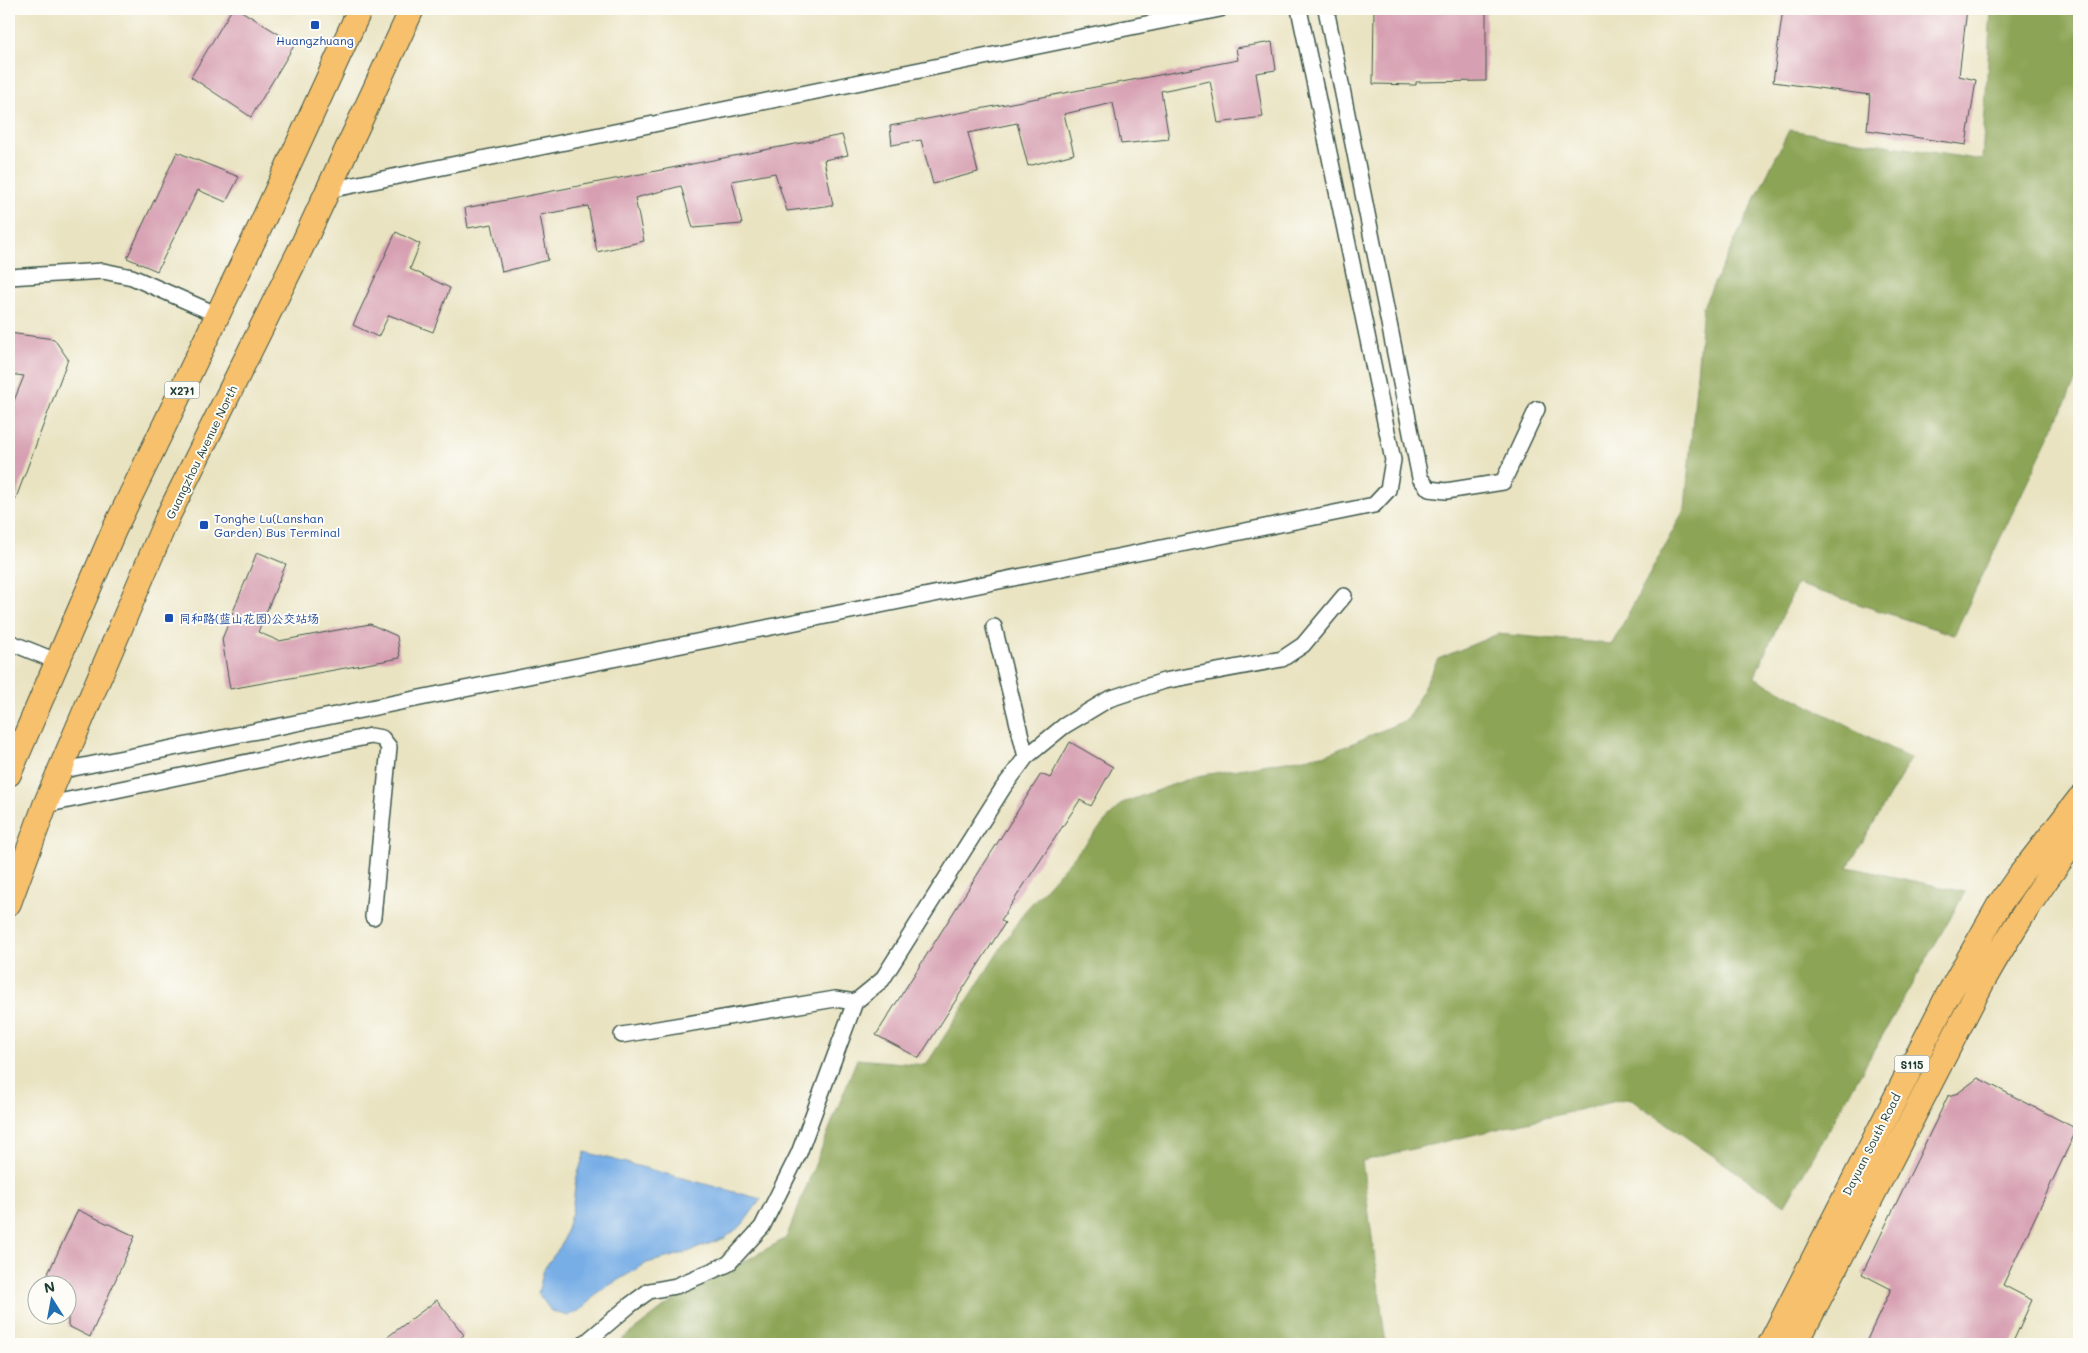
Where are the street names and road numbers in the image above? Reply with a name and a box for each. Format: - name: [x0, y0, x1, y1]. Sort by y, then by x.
- street label: Guangzhou Avenue North: [162, 382, 240, 522]
- road number: X271: [164, 382, 200, 398]
- road number: S115: [1894, 1056, 1930, 1072]
- street label: Dayuan South Road: [1838, 1090, 1904, 1198]

